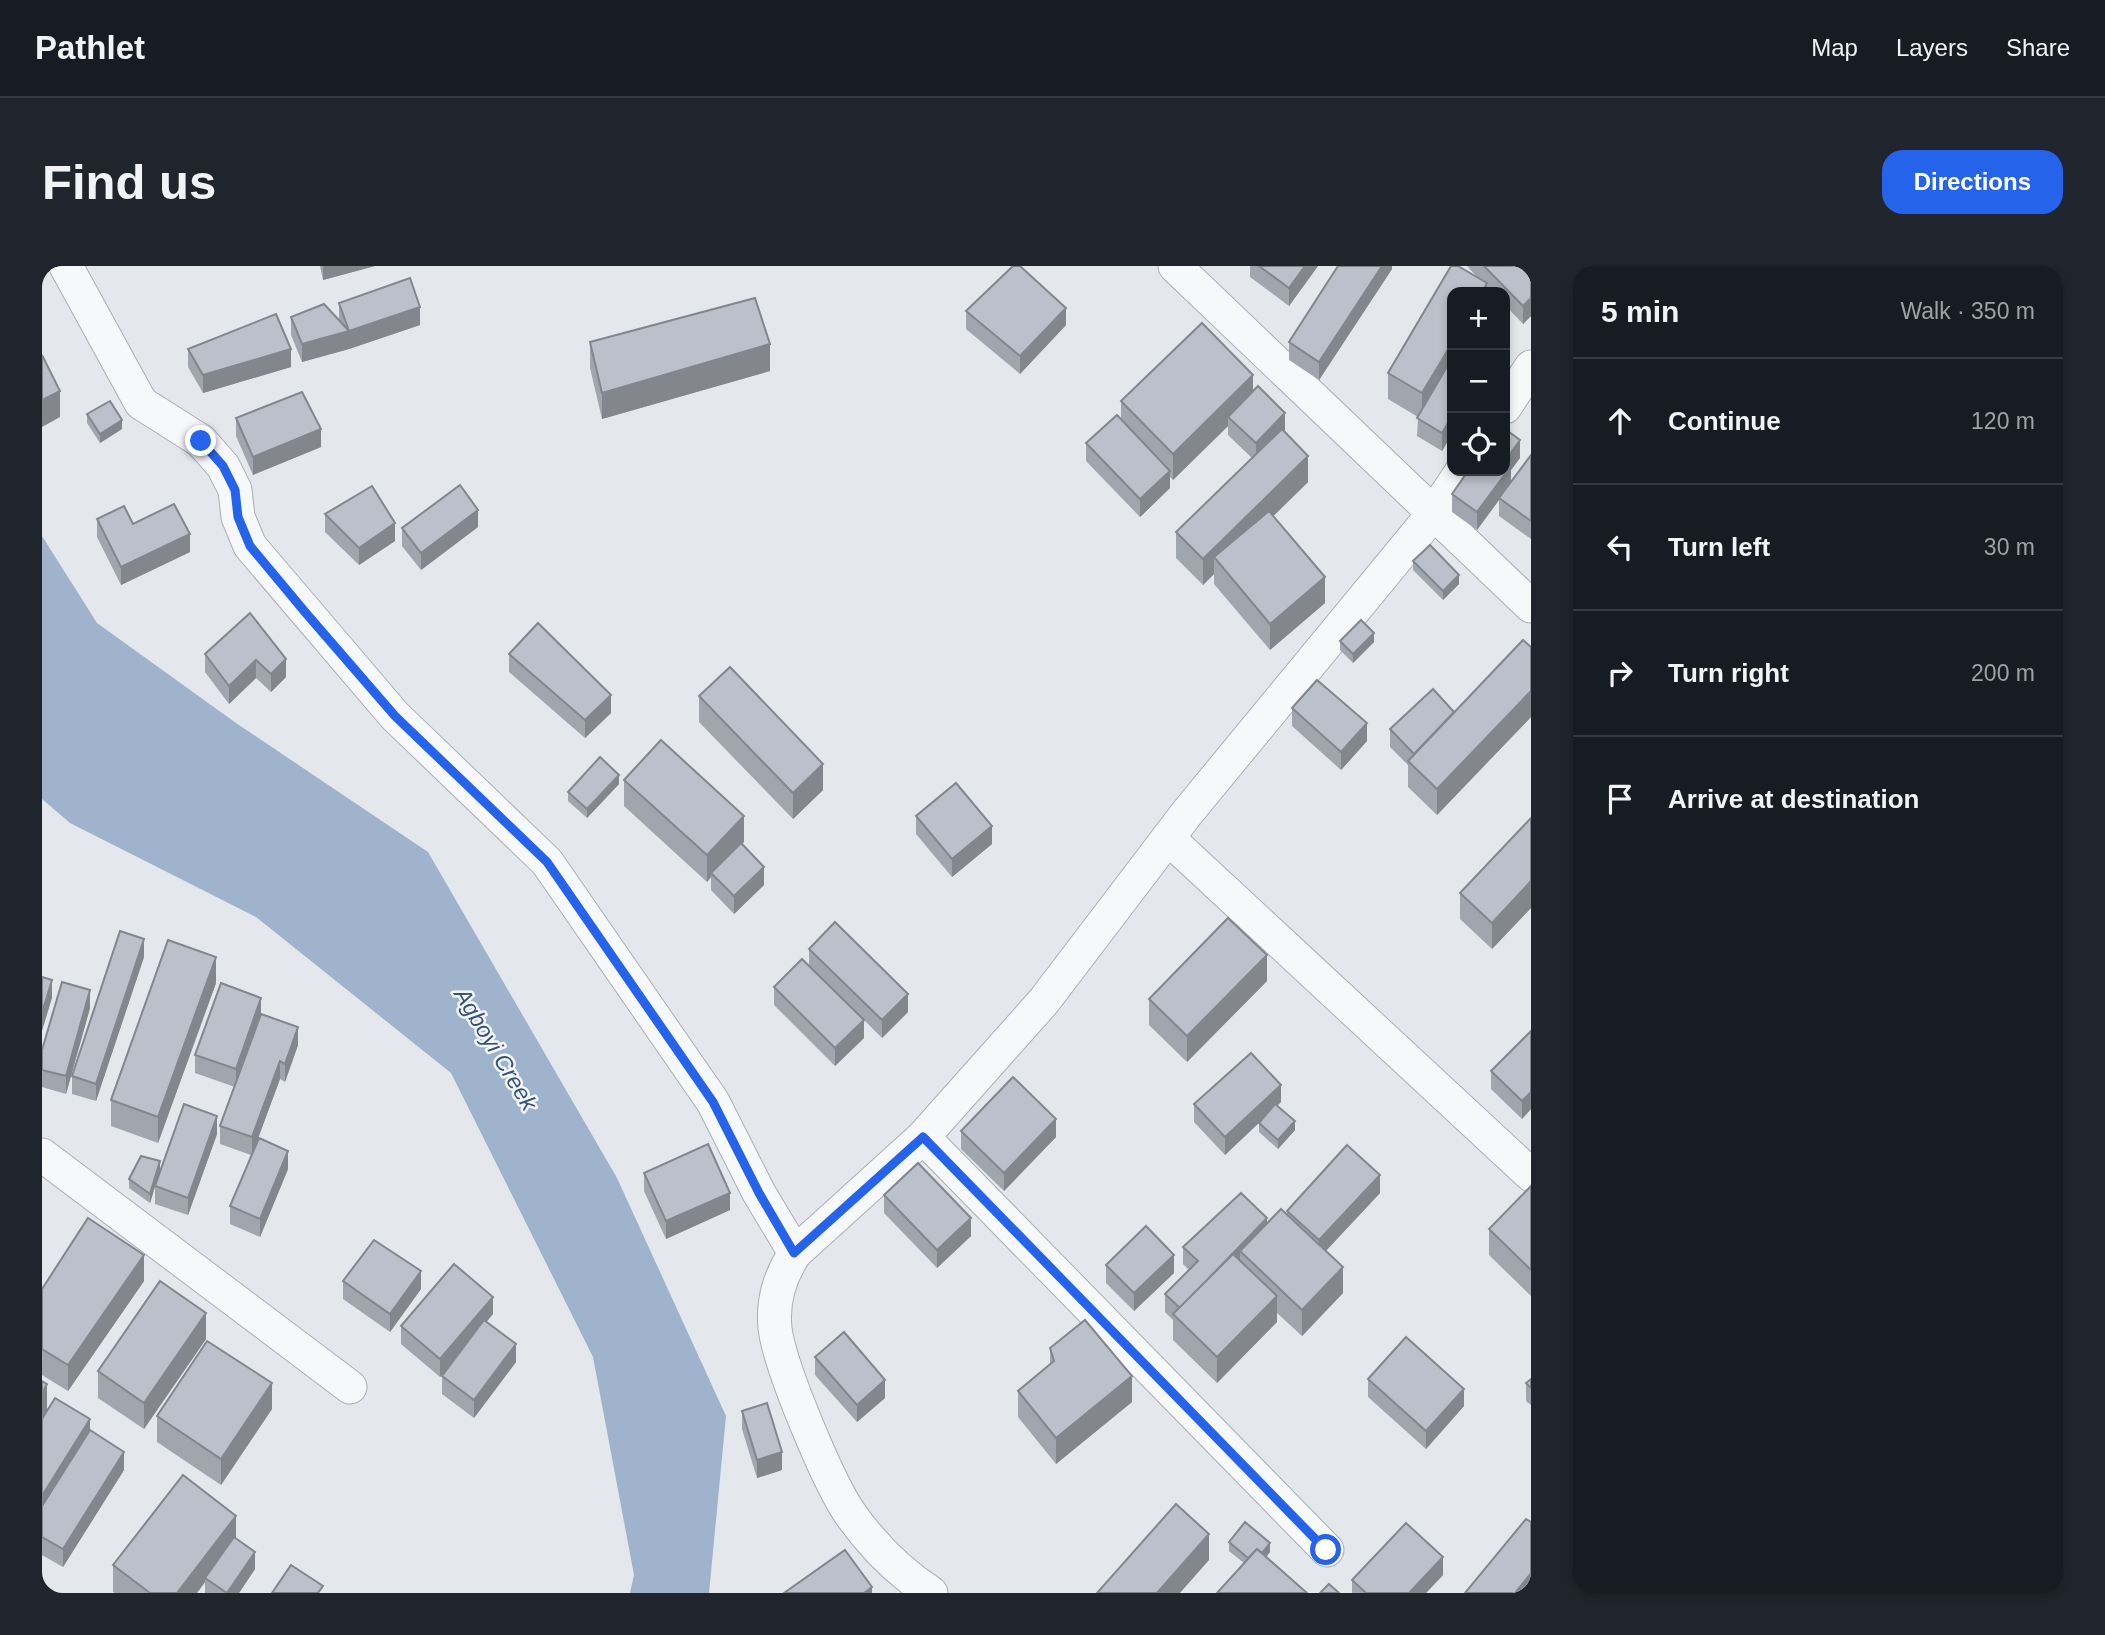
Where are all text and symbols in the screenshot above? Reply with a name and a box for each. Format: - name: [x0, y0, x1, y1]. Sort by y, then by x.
- text: Pathlet: [35, 29, 145, 66]
- text: Map: [1811, 34, 1858, 61]
- text: Layers: [1896, 34, 1968, 61]
- text: Share: [2006, 34, 2070, 61]
- button: Directions: [1882, 150, 2063, 214]
- text: Find us: [42, 155, 216, 209]
- map controls: [1447, 287, 1510, 476]
- button: +: [1447, 287, 1510, 350]
- text: 5 min: [1601, 295, 1679, 328]
- text: Walk · 350 m: [1900, 298, 2035, 324]
- button: −: [1447, 350, 1510, 413]
- icon: ahead: [1601, 402, 1639, 440]
- text: Continue: [1668, 406, 1781, 436]
- text: 120 m: [1971, 408, 2035, 434]
- button: locate: [1447, 413, 1510, 476]
- route end: [185, 425, 216, 456]
- icon: left: [1601, 528, 1639, 566]
- text: Turn left: [1668, 532, 1770, 562]
- text: 30 m: [1984, 534, 2035, 560]
- icon: right: [1601, 654, 1639, 692]
- text: Turn right: [1668, 658, 1789, 688]
- text: 200 m: [1971, 660, 2035, 686]
- icon: arrive: [1601, 780, 1639, 818]
- text: Arrive at destination: [1668, 784, 1919, 814]
- water label: Agboyi Creek: [448, 981, 543, 1116]
- route start: [1310, 1534, 1341, 1565]

